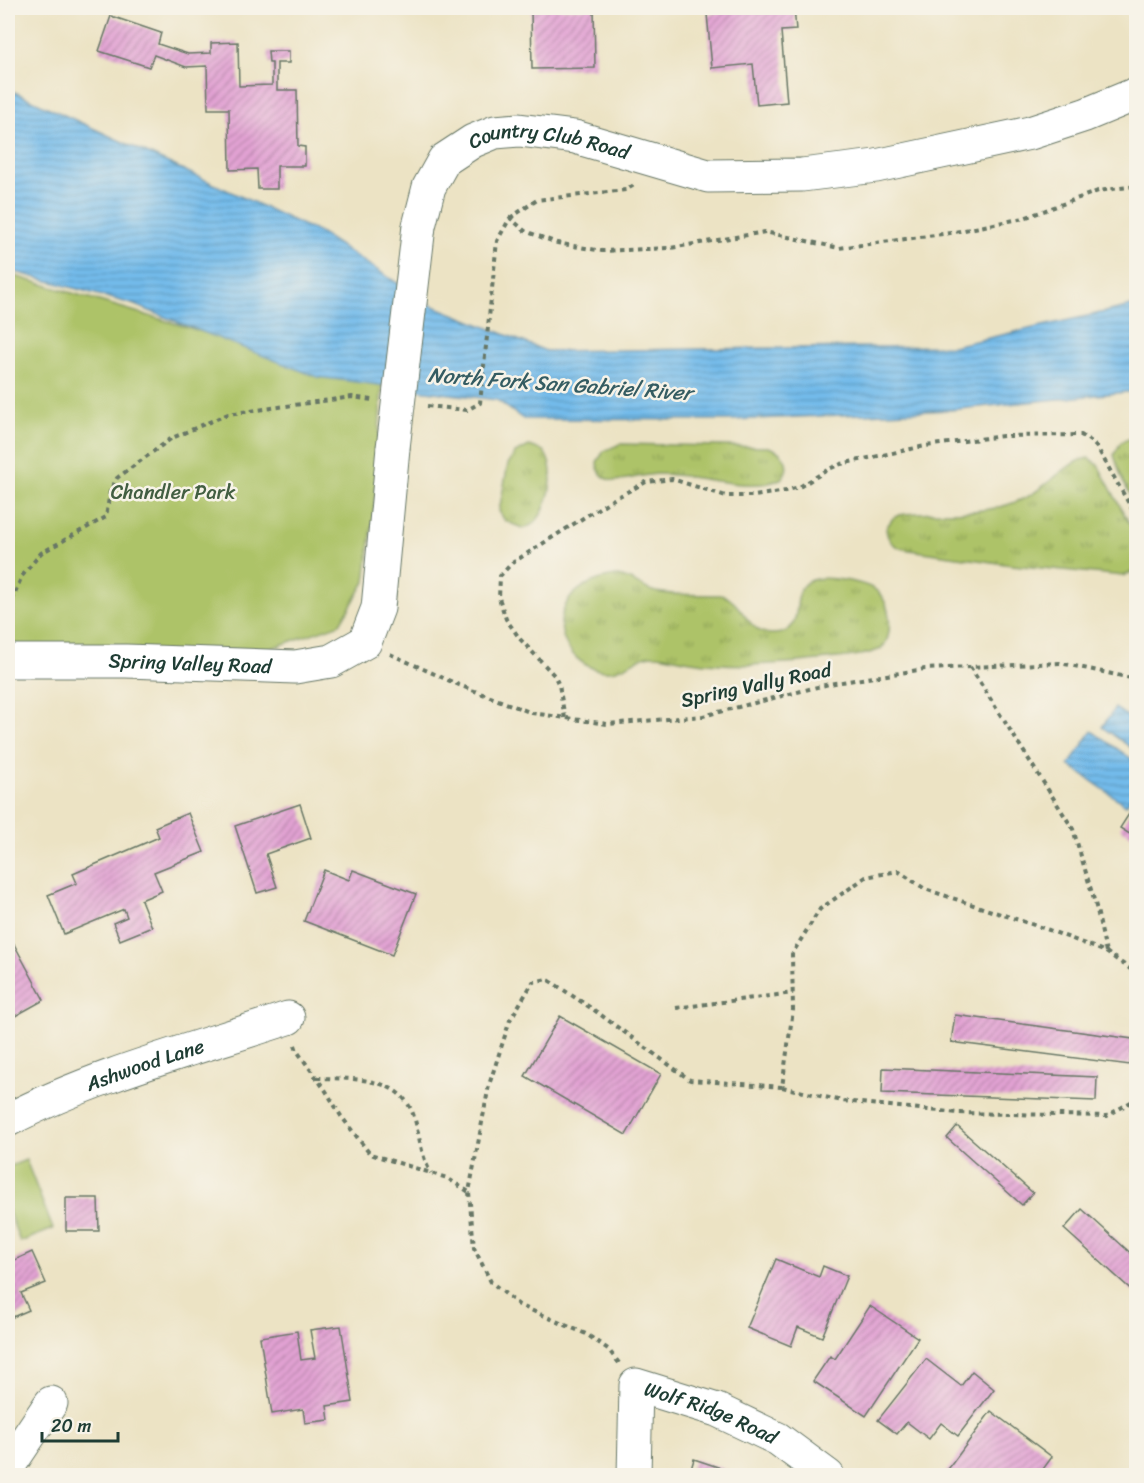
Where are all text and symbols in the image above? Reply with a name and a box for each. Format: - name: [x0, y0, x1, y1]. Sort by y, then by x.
- street label: Country Club Road: [463, 112, 635, 170]
- water label: North Fork San Gabriel River: [427, 356, 698, 412]
- park label: Chandler Park: [111, 475, 236, 510]
- street label: Spring Valley Road: [108, 643, 274, 684]
- street label: Spring Vally Road: [677, 652, 836, 718]
- street label: Ashwood Lane: [80, 1028, 209, 1101]
- street label: Wolf Ridge Road: [640, 1371, 785, 1455]
- scale bar: [42, 1405, 118, 1443]
- text: 20 m: [51, 1410, 91, 1442]

